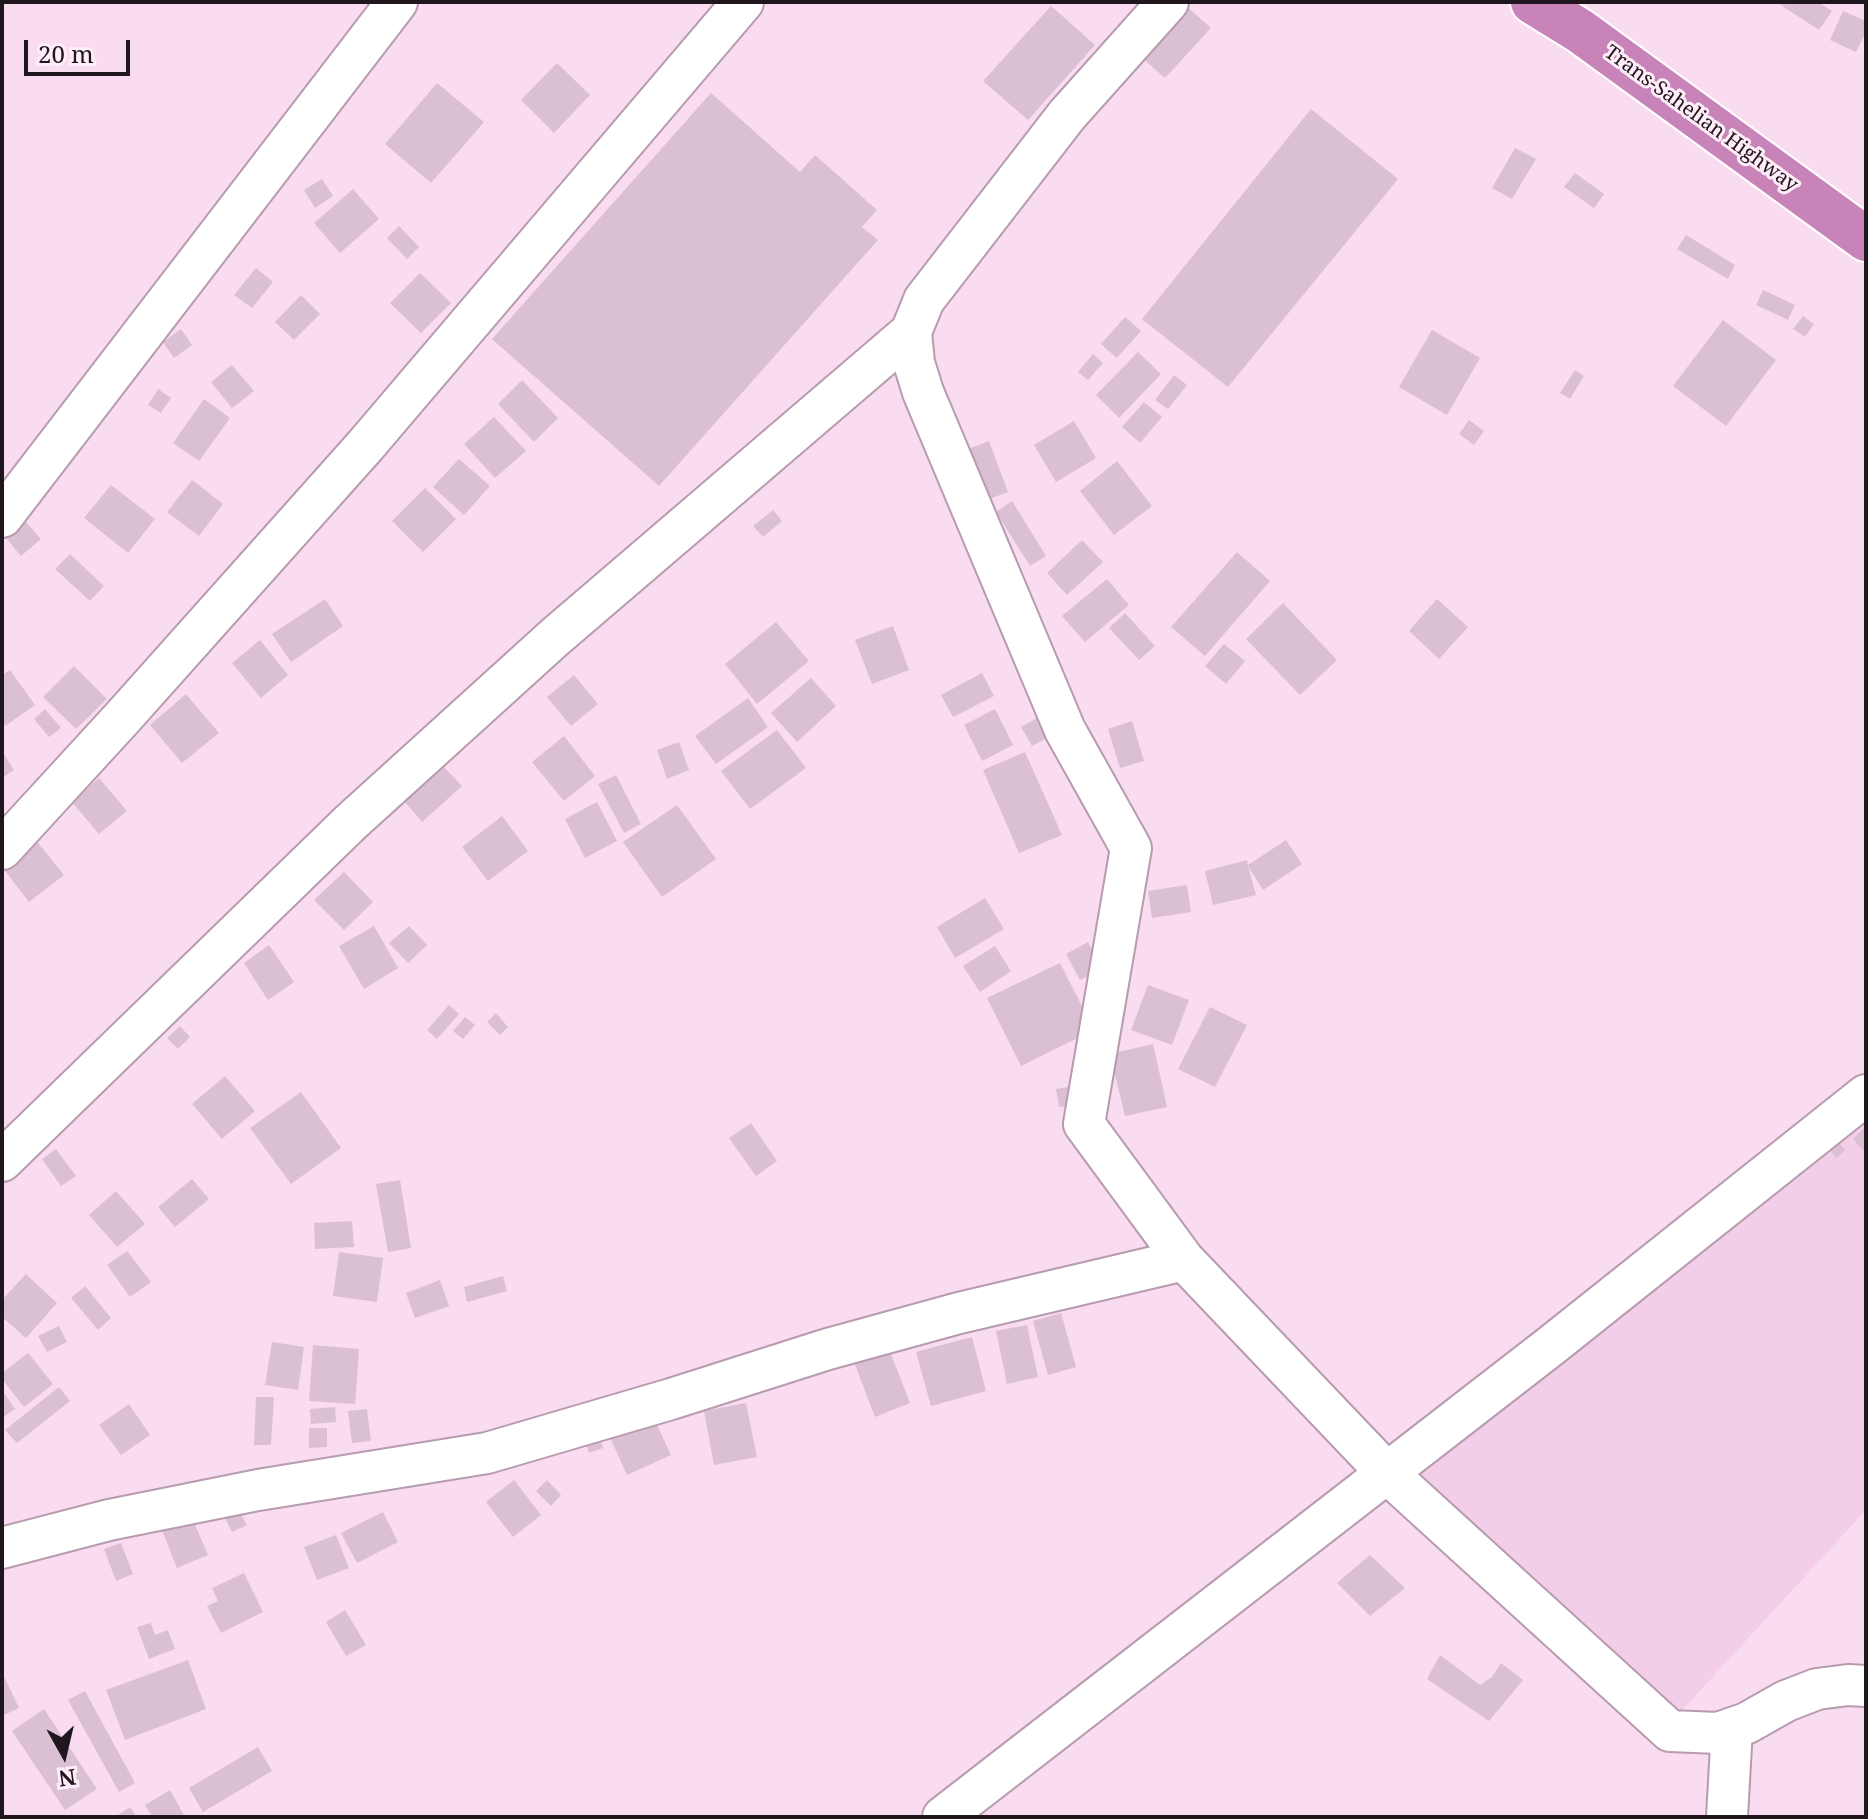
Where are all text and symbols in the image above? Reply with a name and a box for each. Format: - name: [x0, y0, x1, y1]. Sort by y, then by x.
- scale bar: [28, 24, 134, 74]
- text: 20 m: [38, 37, 94, 70]
- street label: Trans-Sahelian Highway: [1600, 41, 1802, 197]
- north arrow: [24, 1715, 104, 1795]
- text: N: [57, 1763, 78, 1795]

